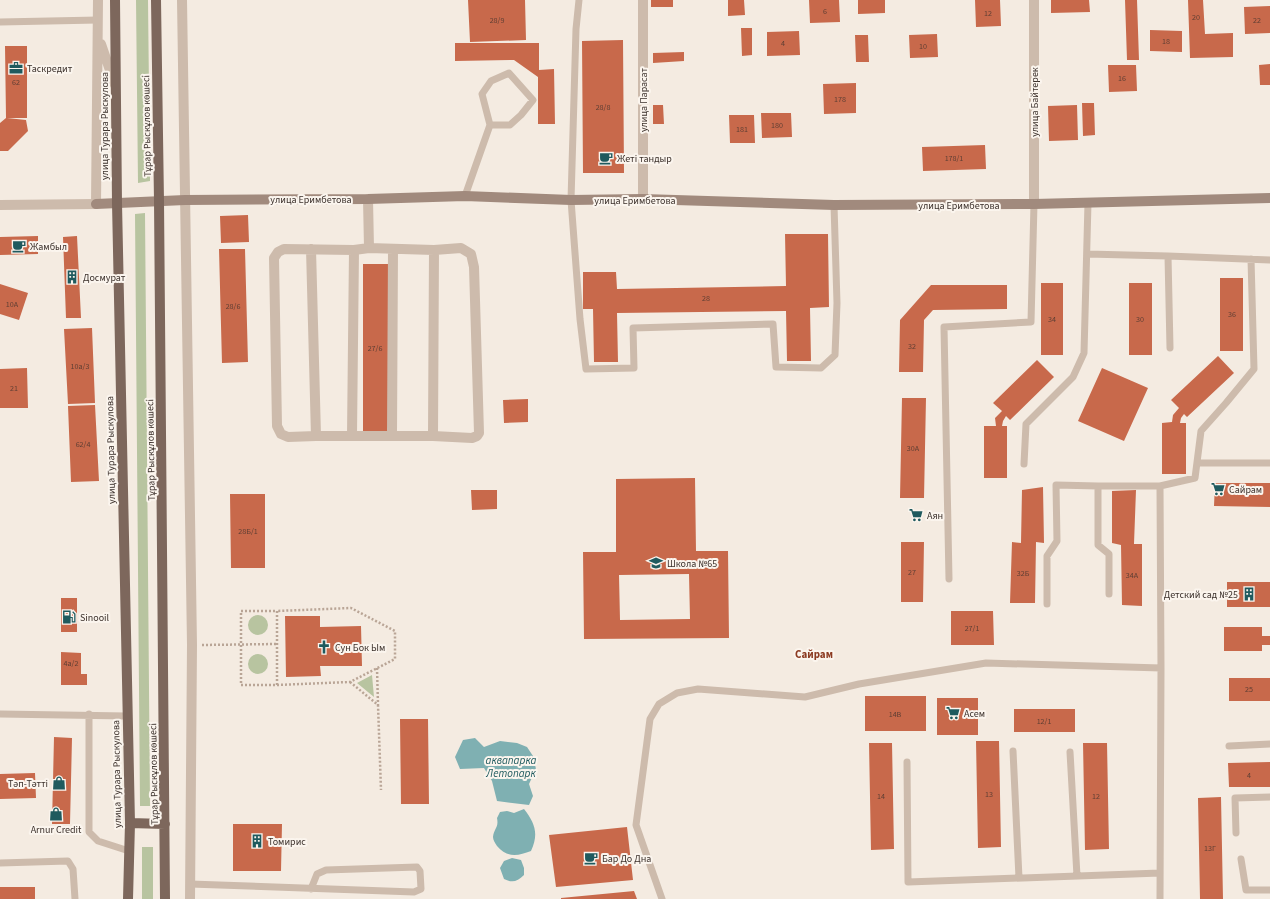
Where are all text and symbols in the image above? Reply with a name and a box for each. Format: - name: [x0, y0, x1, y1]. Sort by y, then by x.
- house number: 6: [823, 6, 827, 17]
- house number: 12: [984, 8, 992, 19]
- house number: 20: [1192, 12, 1200, 23]
- house number: 28/9: [490, 15, 504, 26]
- house number: 22: [1253, 15, 1261, 26]
- house number: 18: [1162, 36, 1170, 47]
- house number: 4: [781, 38, 785, 49]
- house number: 10: [919, 41, 927, 52]
- office icon: Таскредит: [8, 60, 24, 76]
- place label: Таскредит: [27, 62, 73, 76]
- street label: улица Байтерек: [1028, 67, 1042, 137]
- street label: улица Парасат: [637, 68, 651, 132]
- street label: улица Турара Рыскулова: [98, 72, 112, 180]
- house number: 16: [1118, 73, 1126, 84]
- street label: Тұрар Рыскұлов көшесі: [139, 75, 155, 177]
- house number: 62: [12, 77, 20, 88]
- house number: 178: [834, 94, 846, 105]
- house number: 28/8: [596, 102, 610, 113]
- house number: 180: [771, 120, 783, 131]
- house number: 181: [736, 124, 748, 135]
- cafe icon: Жеті тандыр: [598, 150, 614, 166]
- place label: Жеті тандыр: [617, 152, 672, 166]
- house number: 178/1: [945, 153, 963, 164]
- street label: улица Еримбетова: [270, 193, 352, 207]
- street label: улица Еримбетова: [594, 194, 676, 208]
- street label: улица Еримбетова: [918, 199, 1000, 213]
- cafe icon: Жамбыл: [11, 238, 27, 254]
- place label: Жамбыл: [30, 240, 67, 254]
- building icon: Досмурат: [64, 269, 80, 285]
- place label: Досмурат: [83, 271, 126, 285]
- house number: 28: [702, 293, 710, 304]
- house number: 10А: [6, 299, 19, 310]
- house number: 28/6: [226, 301, 240, 312]
- house number: 36: [1228, 309, 1236, 320]
- house number: 34: [1048, 314, 1056, 325]
- house number: 30: [1136, 314, 1144, 325]
- house number: 32: [908, 341, 916, 352]
- house number: 27/6: [368, 343, 382, 354]
- house number: 10а/3: [71, 361, 89, 372]
- house number: 21: [10, 383, 18, 394]
- street label: улица Турара Рыскулова: [103, 396, 119, 504]
- street label: Тұрар Рыскұлов көшесі: [143, 399, 159, 501]
- house number: 62/4: [76, 439, 90, 450]
- house number: 30А: [907, 443, 920, 454]
- supermarket icon: Сайрам: [1210, 481, 1226, 497]
- place label: Сайрам: [1229, 483, 1262, 497]
- supermarket icon: Аян: [908, 507, 924, 523]
- place label: Аян: [927, 509, 943, 523]
- house number: 28Б/1: [238, 526, 258, 537]
- school or university icon: Школа №65: [648, 555, 664, 571]
- place label: Школа №65: [667, 557, 717, 571]
- house number: 27: [908, 567, 916, 578]
- house number: 32Б: [1017, 568, 1030, 579]
- house number: 34А: [1126, 570, 1139, 581]
- building icon: Детский сад №25: [1241, 586, 1257, 602]
- place label: Детский сад №25: [1164, 588, 1238, 602]
- fuel station icon: Sinooil: [61, 609, 77, 625]
- place label: Sinooil: [80, 611, 110, 625]
- house number: 27/1: [965, 623, 979, 634]
- church icon: Сун Бок Ым: [316, 639, 332, 655]
- place label: Сун Бок Ым: [335, 641, 385, 655]
- district label: Сайрам: [795, 647, 833, 662]
- house number: 4а/2: [64, 658, 78, 669]
- house number: 25: [1245, 684, 1253, 695]
- supermarket icon: Асем: [945, 705, 961, 721]
- place label: Асем: [964, 707, 985, 721]
- house number: 14В: [889, 709, 902, 720]
- house number: 12/1: [1037, 716, 1051, 727]
- street label: улица Турара Рыскулова: [109, 720, 125, 828]
- street label: Тұрар Рыскұлов көшесі: [146, 723, 162, 825]
- water label: аквапарка Летопарк: [485, 753, 536, 781]
- house number: 4: [1247, 770, 1251, 781]
- shop icon: Тәп-Тәтті: [51, 775, 67, 791]
- place label: Тәп-Тәтті: [8, 777, 48, 791]
- house number: 13: [985, 789, 993, 800]
- house number: 14: [877, 791, 885, 802]
- house number: 12: [1092, 791, 1100, 802]
- shop icon: Arnur Credit: [48, 806, 64, 822]
- place label: Arnur Credit: [31, 823, 82, 837]
- building icon: Томирис: [249, 833, 265, 849]
- place label: Томирис: [268, 835, 306, 849]
- house number: 13Г: [1204, 843, 1216, 854]
- cafe icon: Бар До Дна: [583, 850, 599, 866]
- place label: Бар До Дна: [602, 852, 651, 866]

